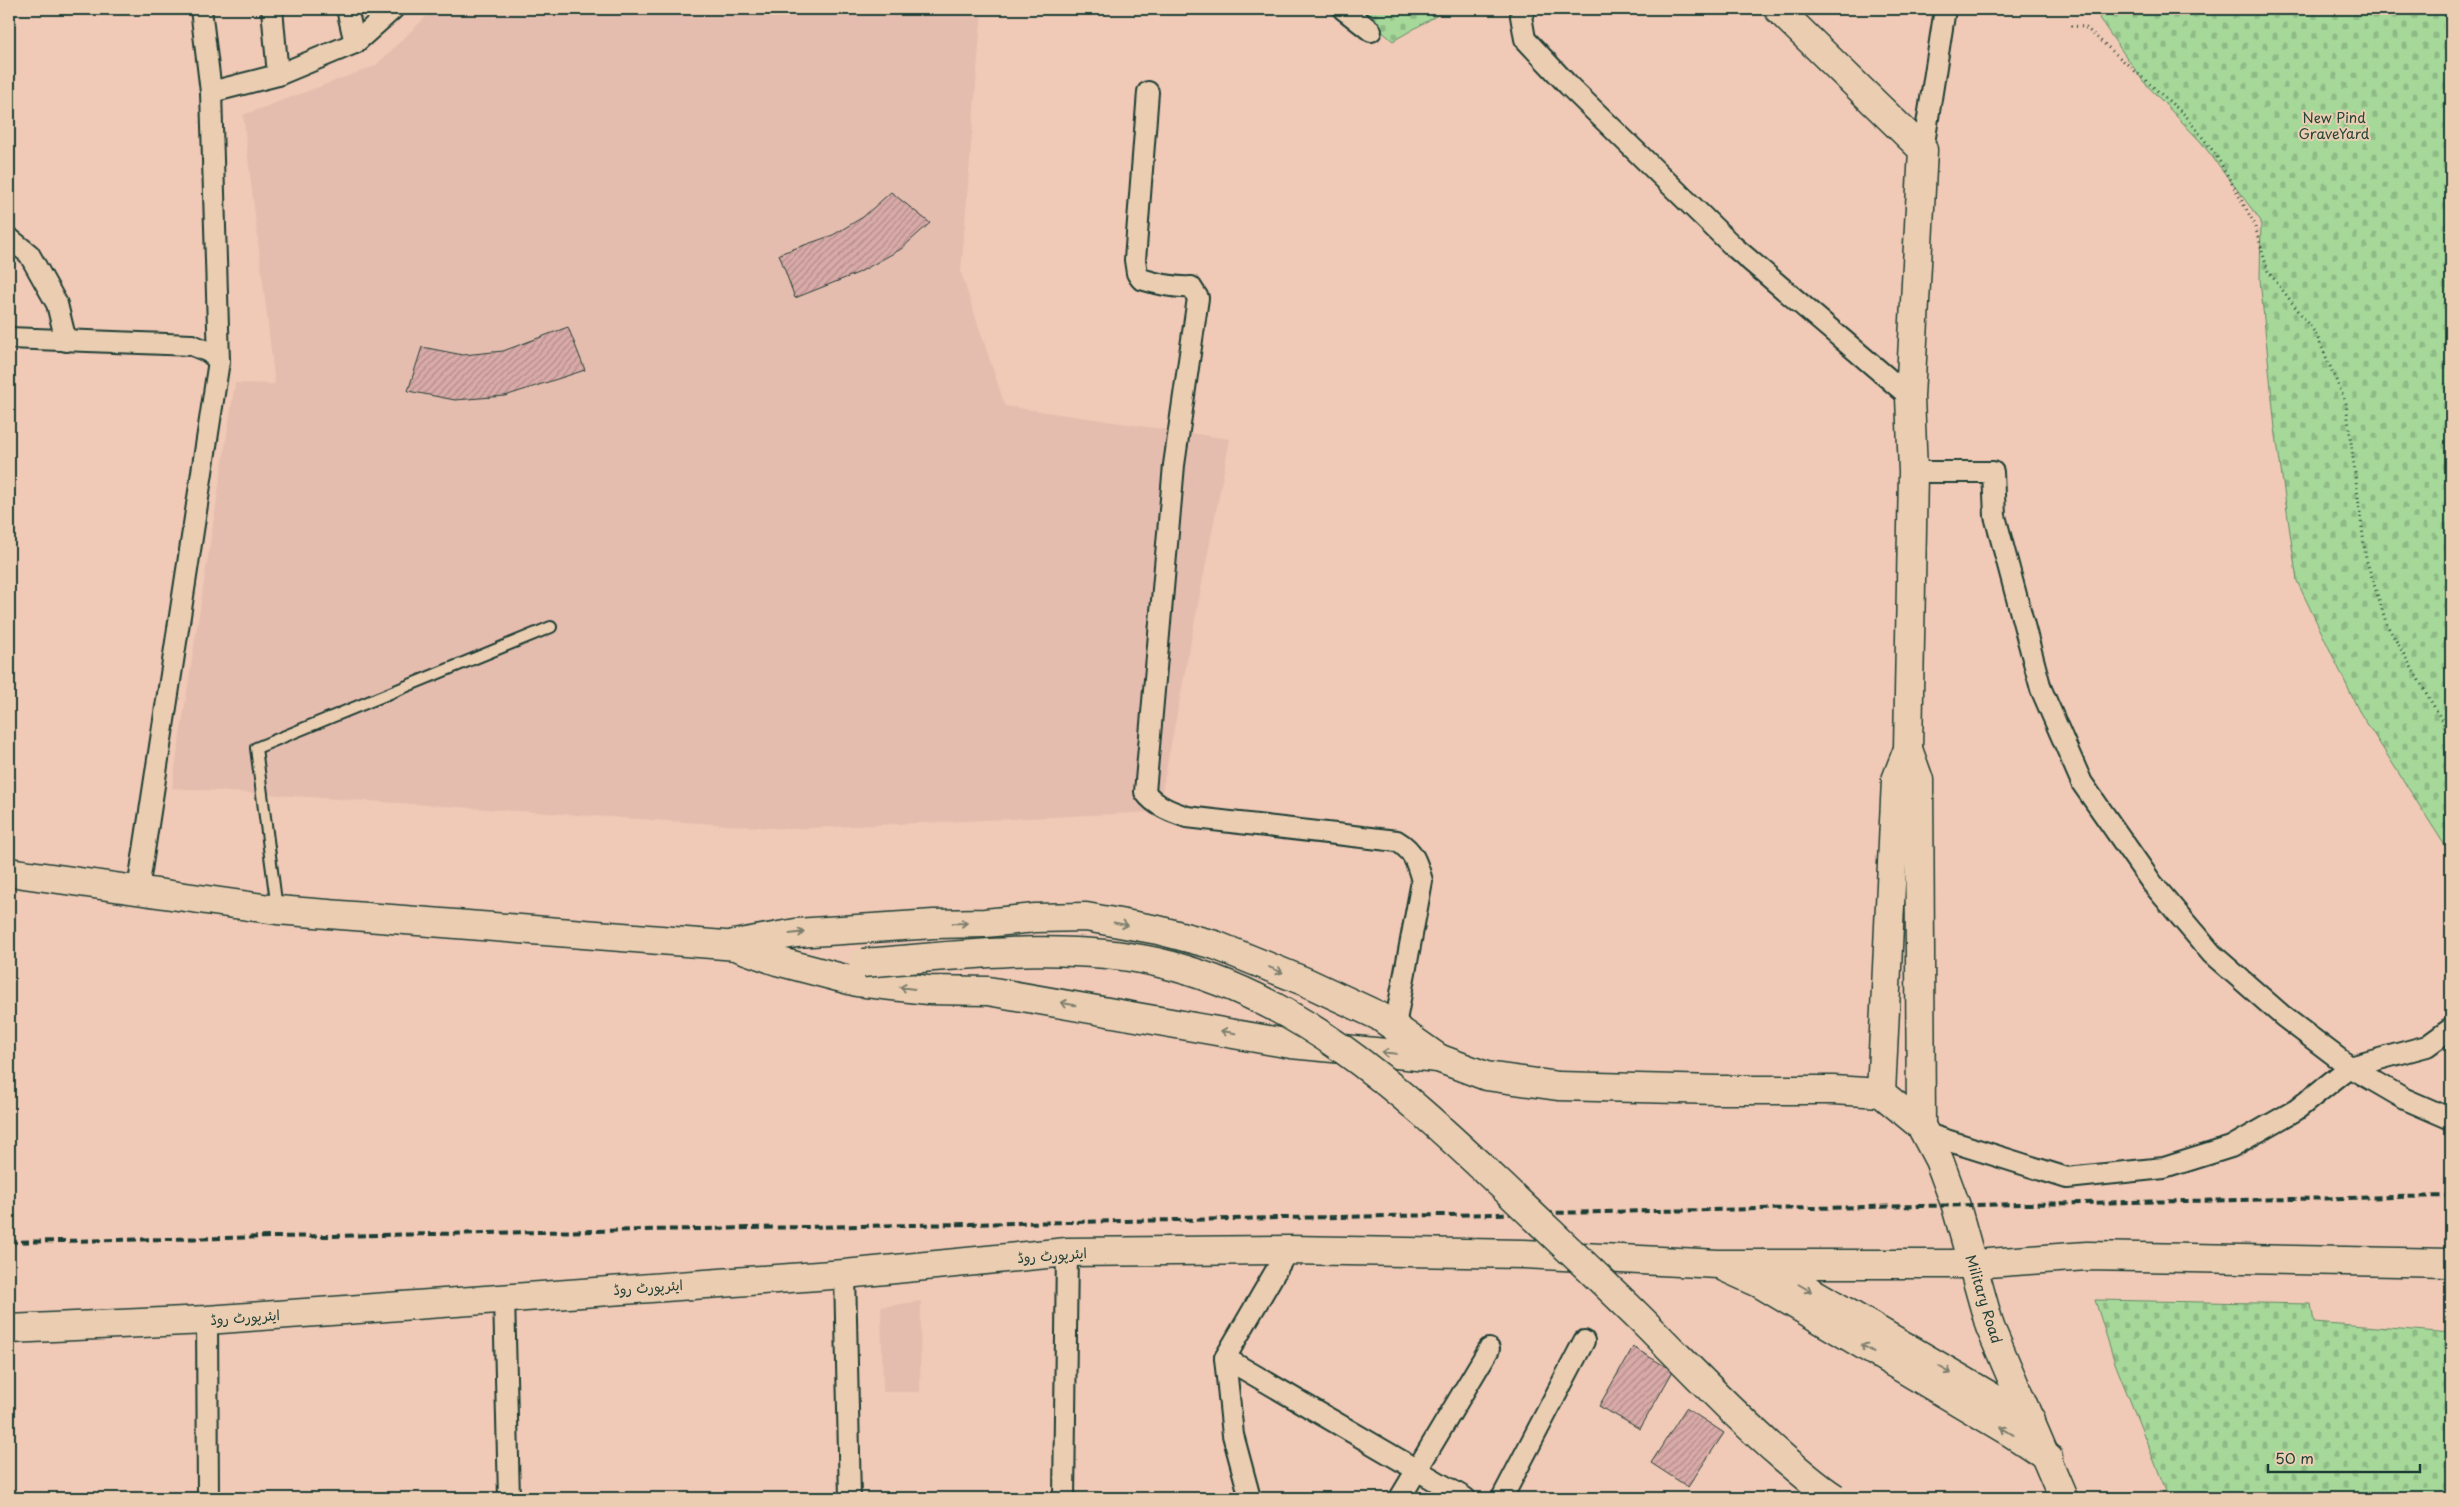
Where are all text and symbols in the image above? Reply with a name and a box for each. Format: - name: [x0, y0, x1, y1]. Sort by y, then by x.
- park label: New Pind GraveYard: [2299, 107, 2370, 144]
- one-way arrow: [951, 919, 967, 928]
- one-way arrow: [1113, 919, 1129, 929]
- one-way arrow: [789, 928, 805, 938]
- one-way arrow: [1268, 966, 1283, 975]
- one-way arrow: [899, 983, 915, 993]
- one-way arrow: [1060, 999, 1076, 1009]
- one-way arrow: [1221, 1027, 1237, 1036]
- one-way arrow: [1381, 1049, 1397, 1058]
- street label: ایئرپورٹ روڈ: [1016, 1242, 1088, 1268]
- street label: Military Road: [1961, 1252, 2007, 1346]
- street label: ایئرپورٹ روڈ: [612, 1274, 684, 1300]
- one-way arrow: [1797, 1283, 1811, 1293]
- street label: ایئرپورٹ روڈ: [209, 1304, 281, 1330]
- one-way arrow: [1859, 1343, 1874, 1353]
- one-way arrow: [1938, 1365, 1952, 1375]
- one-way arrow: [2000, 1425, 2014, 1435]
- scale bar: [2268, 1442, 2420, 1474]
- text: 50 m: [2275, 1446, 2314, 1469]

